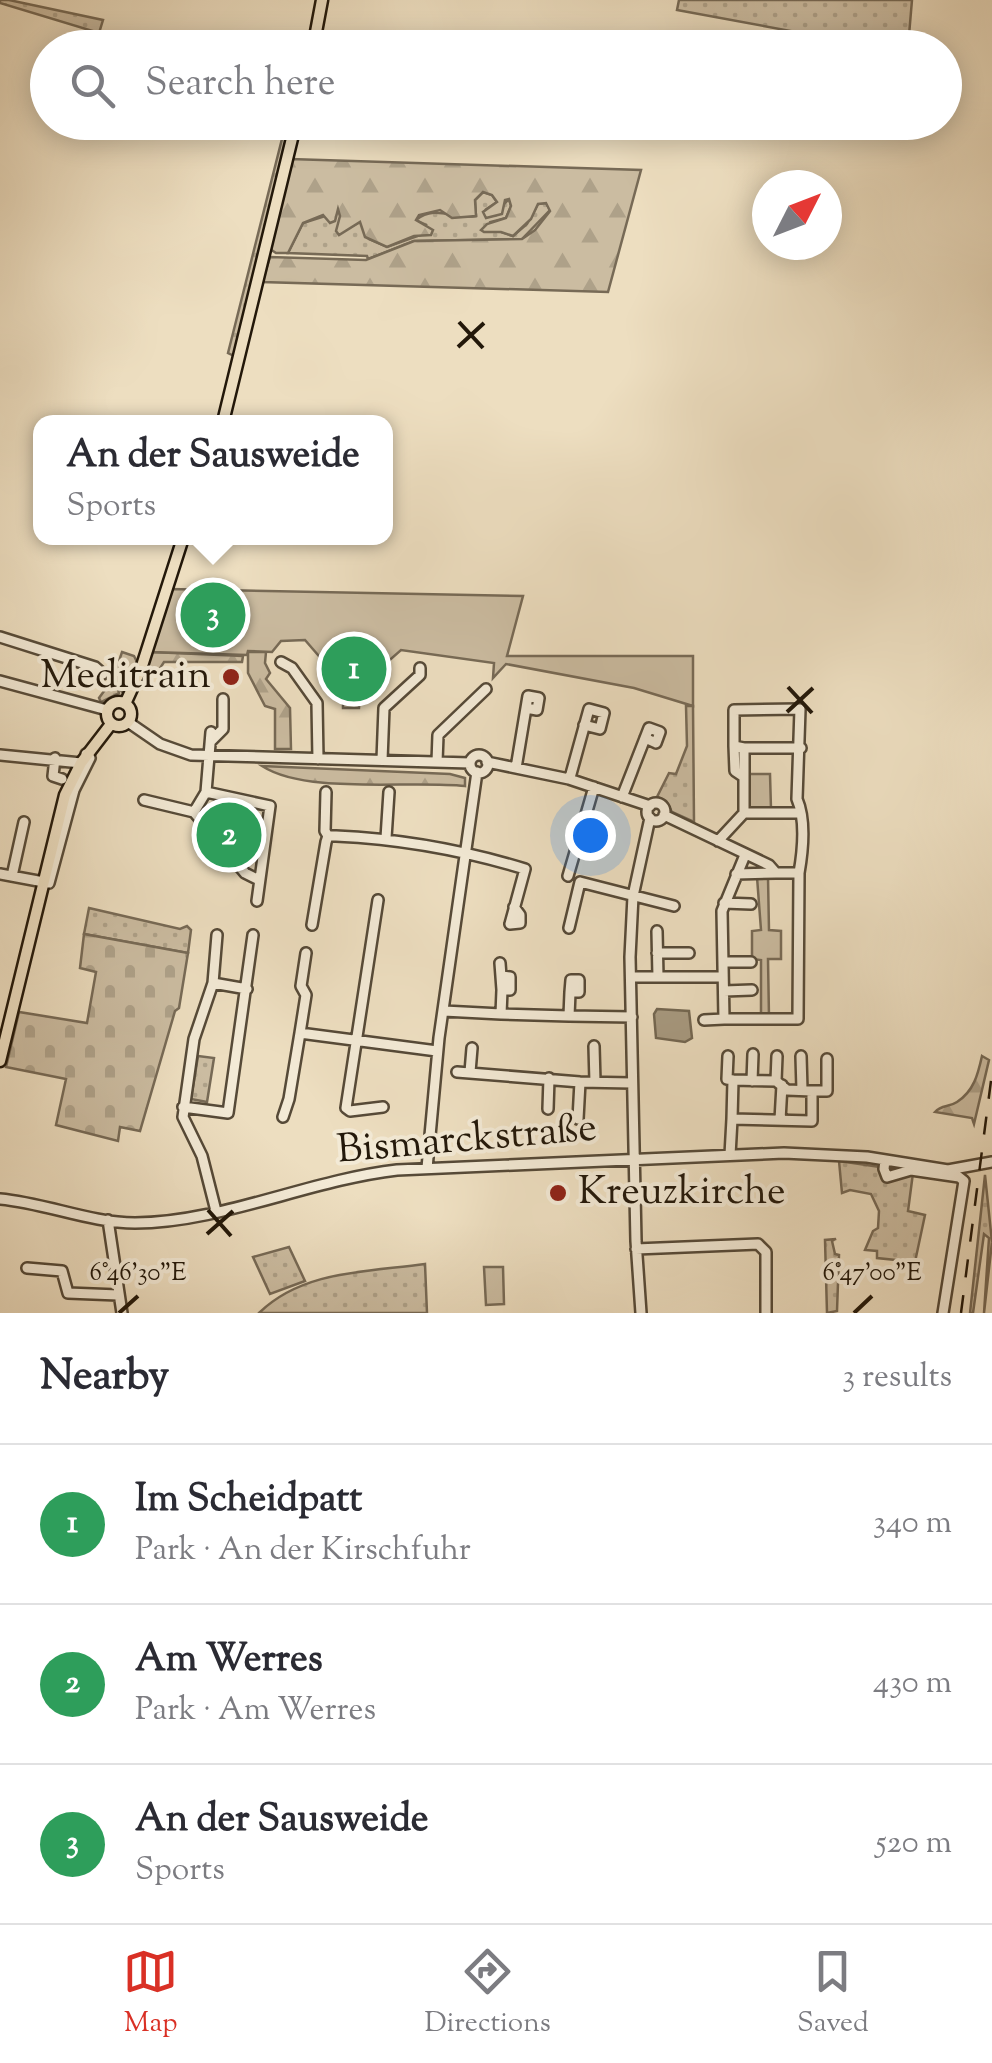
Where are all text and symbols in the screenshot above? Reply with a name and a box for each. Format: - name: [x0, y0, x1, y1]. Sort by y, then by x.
- search box: [30, 30, 962, 140]
- icon: search: [65, 58, 120, 113]
- text: Search here: [145, 58, 336, 112]
- north arrow: [752, 170, 842, 260]
- popup: [33, 415, 393, 545]
- text: An der Sausweide: [66, 430, 360, 484]
- text: Sports: [66, 484, 156, 530]
- pin: 3: [180, 578, 246, 652]
- pin: 1: [322, 632, 386, 706]
- place label: Meditrain: [40, 649, 211, 706]
- marker: Meditrain: [220, 666, 242, 688]
- pin: 2: [196, 798, 262, 872]
- your location: [565, 810, 616, 861]
- street label: Bismarckstraße: [335, 1101, 599, 1181]
- place label: Kreuzkirche: [578, 1165, 786, 1222]
- marker: Kreuzkirche: [547, 1182, 569, 1204]
- text: 6°46'30"E: [90, 1256, 186, 1292]
- text: 6°47'00"E: [822, 1256, 922, 1292]
- text: Nearby: [40, 1348, 169, 1408]
- text: 3 results: [842, 1355, 952, 1401]
- text: Im Scheidpatt: [135, 1474, 362, 1528]
- text: 1: [67, 1501, 78, 1547]
- text: 340 m: [873, 1501, 952, 1547]
- text: Park · An der Kirschfuhr: [135, 1528, 471, 1574]
- text: Am Werres: [135, 1634, 323, 1688]
- text: 2: [65, 1661, 80, 1707]
- text: 430 m: [873, 1661, 952, 1707]
- text: Park · Am Werres: [135, 1688, 376, 1734]
- text: An der Sausweide: [135, 1794, 428, 1848]
- text: 3: [66, 1821, 79, 1867]
- text: 520 m: [876, 1821, 952, 1867]
- text: Sports: [135, 1848, 225, 1894]
- tab: Map: [123, 1944, 178, 2044]
- tab: Directions: [424, 1944, 551, 2044]
- tab: Saved: [797, 1944, 869, 2044]

